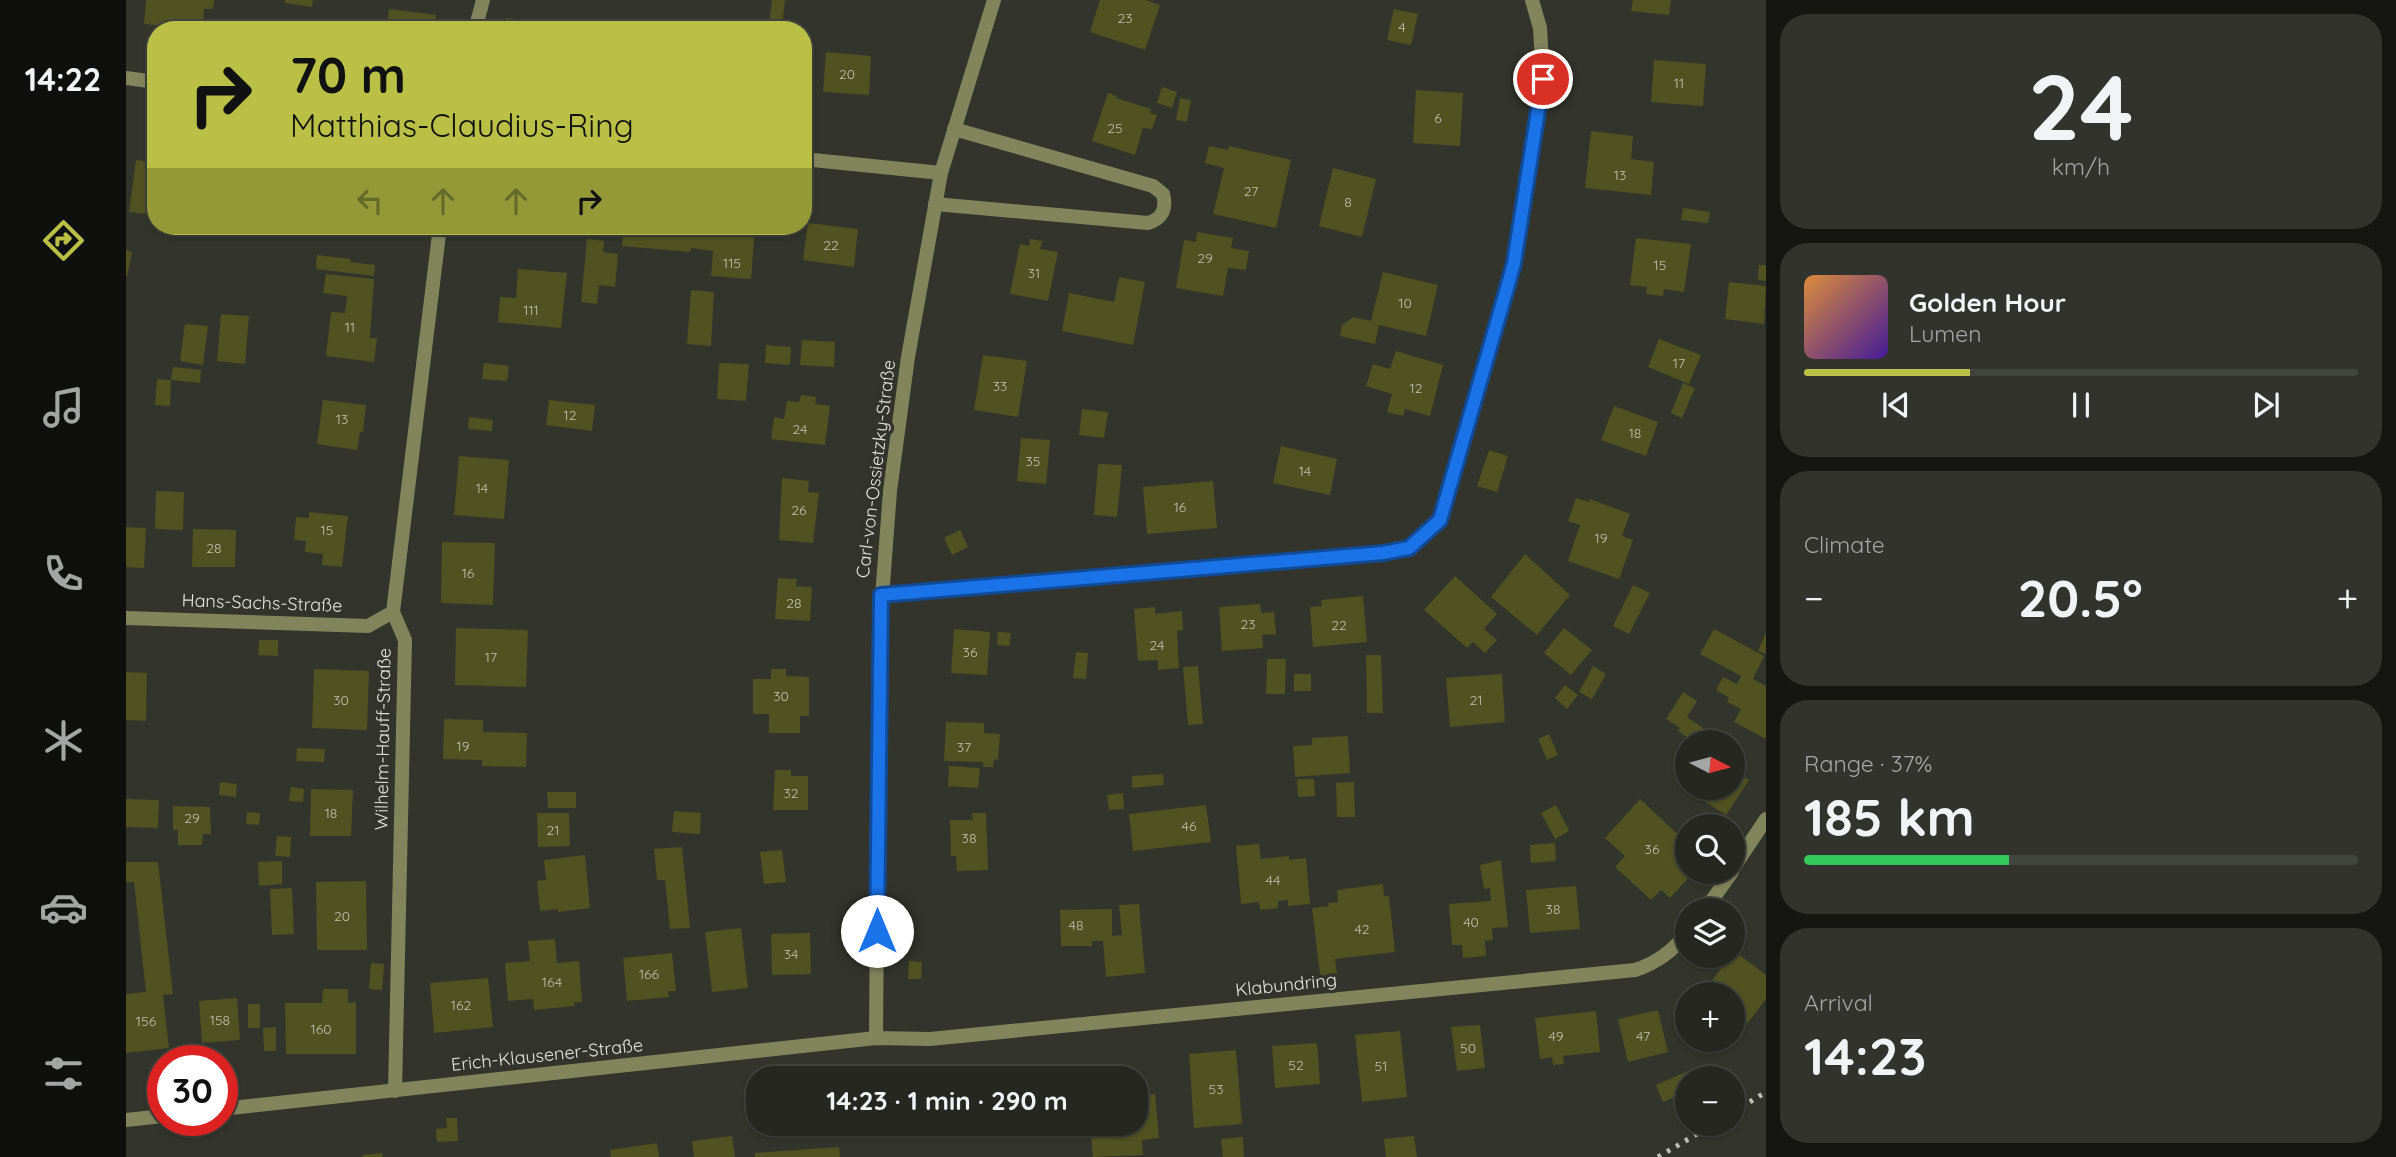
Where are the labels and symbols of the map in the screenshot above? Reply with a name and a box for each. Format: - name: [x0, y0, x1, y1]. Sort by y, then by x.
- house number: 23: [1117, 9, 1133, 27]
- house number: 4: [1398, 18, 1406, 36]
- pin: [1513, 49, 1573, 109]
- house number: 20: [839, 65, 855, 83]
- house number: 11: [1674, 74, 1684, 92]
- house number: 6: [1434, 109, 1442, 127]
- house number: 25: [1107, 119, 1123, 137]
- house number: 13: [1614, 166, 1626, 184]
- house number: 27: [1244, 182, 1258, 200]
- house number: 8: [1344, 193, 1352, 211]
- house number: 22: [823, 236, 839, 254]
- house number: 29: [1197, 249, 1213, 267]
- house number: 115: [723, 254, 741, 272]
- house number: 15: [1654, 256, 1666, 274]
- house number: 31: [1028, 264, 1040, 282]
- house number: 10: [1398, 294, 1412, 312]
- house number: 111: [523, 301, 539, 319]
- house number: 11: [345, 318, 355, 336]
- house number: 17: [1673, 354, 1685, 372]
- street label: Carl-von-Ossietzky-Straße: [851, 359, 900, 579]
- house number: 33: [993, 377, 1007, 395]
- house number: 12: [1410, 379, 1423, 397]
- house number: 12: [564, 406, 577, 424]
- house number: 13: [336, 410, 348, 428]
- house number: 24: [793, 420, 807, 438]
- house number: 18: [1629, 424, 1641, 442]
- house number: 35: [1026, 452, 1040, 470]
- house number: 14: [1299, 462, 1311, 480]
- house number: 14: [476, 479, 488, 497]
- house number: 16: [1174, 498, 1187, 516]
- house number: 26: [791, 501, 807, 519]
- house number: 15: [321, 521, 333, 539]
- house number: 19: [1595, 529, 1608, 547]
- house number: 28: [206, 539, 222, 557]
- house number: 16: [462, 564, 475, 582]
- street label: Hans-Sachs-Straße: [181, 588, 343, 617]
- house number: 28: [786, 594, 802, 612]
- house number: 23: [1240, 615, 1256, 633]
- house number: 22: [1331, 616, 1347, 634]
- house number: 24: [1150, 636, 1164, 654]
- house number: 36: [963, 643, 978, 661]
- street label: Wilhelm-Hauff-Straße: [369, 648, 396, 830]
- house number: 17: [485, 648, 497, 666]
- house number: 30: [773, 687, 789, 705]
- house number: 30: [333, 691, 349, 709]
- house number: 21: [1470, 691, 1482, 709]
- north arrow: [1675, 730, 1745, 800]
- house number: 19: [457, 737, 470, 755]
- house number: 37: [957, 738, 971, 756]
- house number: 32: [783, 784, 799, 802]
- house number: 18: [325, 804, 337, 822]
- house number: 29: [184, 809, 200, 827]
- house number: 46: [1182, 817, 1197, 835]
- house number: 21: [547, 821, 559, 839]
- house number: 38: [962, 829, 976, 847]
- house number: 36: [1645, 840, 1660, 858]
- house number: 44: [1266, 871, 1280, 889]
- position arrow: [840, 894, 914, 968]
- house number: 38: [1546, 900, 1560, 918]
- house number: 20: [334, 907, 350, 925]
- house number: 40: [1463, 913, 1479, 931]
- house number: 48: [1069, 916, 1083, 934]
- house number: 42: [1354, 920, 1370, 938]
- house number: 34: [784, 945, 798, 963]
- house number: 166: [639, 965, 660, 983]
- street label: Klabundring: [1234, 968, 1338, 1001]
- house number: 164: [542, 973, 562, 991]
- house number: 162: [451, 996, 471, 1014]
- house number: 158: [210, 1011, 230, 1029]
- house number: 156: [136, 1012, 157, 1030]
- house number: 160: [310, 1020, 332, 1038]
- house number: 49: [1549, 1027, 1564, 1045]
- house number: 47: [1636, 1027, 1650, 1045]
- street label: Erich-Klausener-Straße: [450, 1033, 644, 1076]
- house number: 50: [1460, 1039, 1476, 1057]
- speed limit sign: 30: [147, 1045, 238, 1136]
- house number: 52: [1288, 1056, 1304, 1074]
- house number: 51: [1375, 1057, 1387, 1075]
- house number: 53: [1209, 1080, 1223, 1098]

